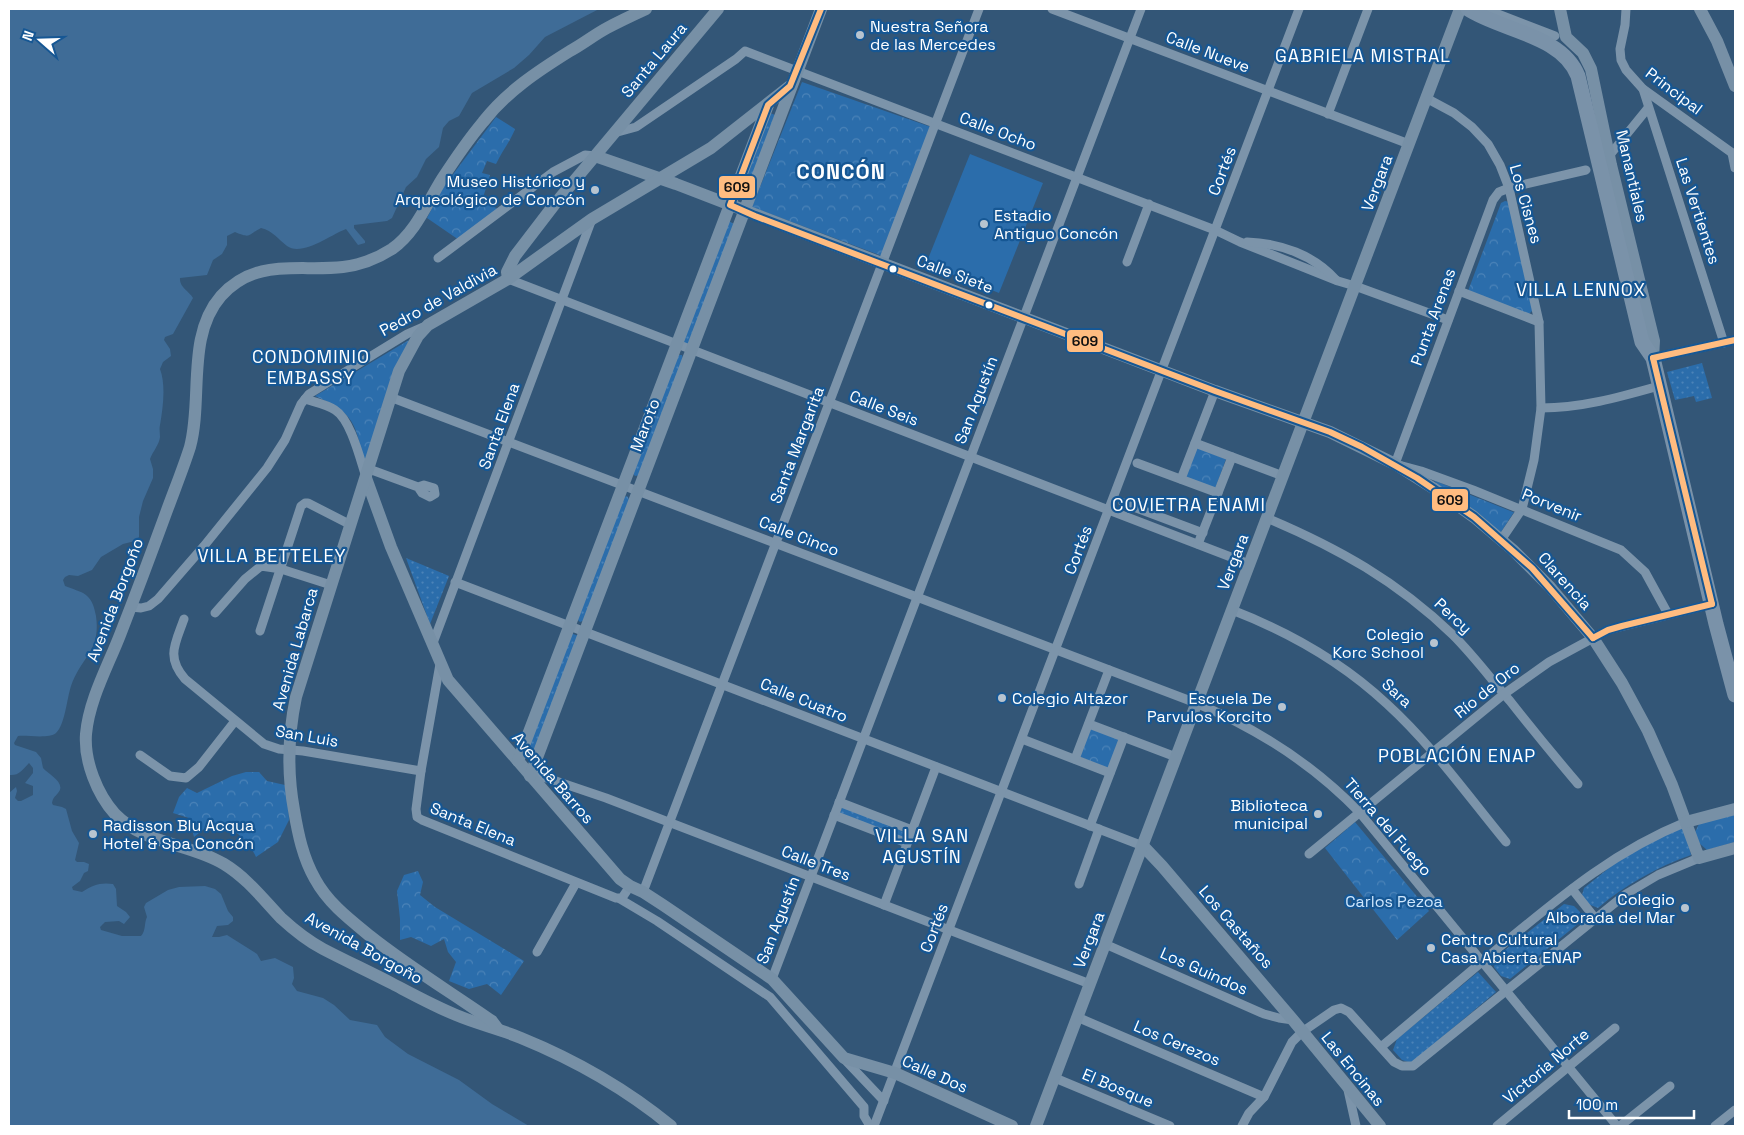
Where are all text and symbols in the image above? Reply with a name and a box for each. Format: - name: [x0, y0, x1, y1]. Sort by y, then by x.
- north arrow: [15, 15, 65, 65]
- place label: Nuestra Señora de las Mercedes: [870, 16, 996, 55]
- street label: Santa Laura: [616, 18, 692, 102]
- street label: Calle Nueve: [1163, 26, 1253, 78]
- text: N: [18, 28, 38, 43]
- marker: Nuestra Señora de las Mercedes: [854, 29, 866, 41]
- district label: GABRIELA MISTRAL: [1275, 44, 1451, 67]
- street label: Principal: [1641, 63, 1707, 119]
- street label: Calle Ocho: [956, 107, 1040, 155]
- street label: Manantiales: [1611, 128, 1653, 224]
- street label: Cortés: [1203, 143, 1241, 199]
- street label: Vergara: [1357, 152, 1397, 214]
- street label: Las Vertientes: [1671, 155, 1725, 267]
- district label: CONCÓN: [796, 158, 886, 185]
- street label: Los Cisnes: [1505, 162, 1547, 246]
- place label: Museo Histórico y Arqueológico de Concón: [395, 171, 585, 210]
- line badge: 609: [718, 175, 756, 199]
- text: 609: [724, 178, 750, 196]
- marker: Museo Histórico y Arqueológico de Concón: [589, 184, 601, 196]
- place label: Estadio Antiguo Concón: [994, 205, 1118, 244]
- marker: Estadio Antiguo Concón: [978, 218, 990, 230]
- street label: Calle Siete: [914, 250, 996, 298]
- street label: Pedro de Valdivia: [376, 259, 500, 341]
- unlabelled marker: [888, 264, 898, 274]
- street label: Punta Arenas: [1406, 265, 1460, 369]
- district label: VILLA LENNOX: [1516, 278, 1646, 301]
- unlabelled marker: [984, 300, 994, 310]
- line badge: 609: [1066, 329, 1104, 353]
- text: 609: [1072, 332, 1098, 350]
- district label: CONDOMINIO EMBASSY: [252, 345, 370, 389]
- street label: San Agustín: [950, 353, 1002, 447]
- street label: Santa Elena: [474, 380, 524, 472]
- street label: Santa Margarita: [765, 383, 829, 507]
- street label: Calle Seis: [846, 385, 922, 431]
- street label: Maroto: [625, 395, 665, 455]
- street label: Porvenir: [1519, 483, 1585, 527]
- line badge: 609: [1431, 488, 1469, 512]
- text: 609: [1437, 491, 1463, 509]
- district label: COVIETRA ENAMI: [1112, 493, 1266, 516]
- street label: Calle Cinco: [756, 511, 842, 561]
- street label: Cortés: [1059, 522, 1097, 578]
- street label: Vergara: [1213, 531, 1253, 593]
- street label: Avenida Borgoño: [82, 535, 148, 665]
- district label: VILLA BETTELEY: [197, 544, 347, 567]
- street label: Clarencia: [1533, 548, 1597, 614]
- street label: Avenida Labarca: [267, 585, 323, 713]
- street label: Percy: [1430, 593, 1476, 639]
- place label: Colegio Korc School: [1332, 624, 1424, 663]
- marker: Colegio Korc School: [1428, 637, 1440, 649]
- street label: Río de Oro: [1450, 657, 1524, 723]
- street label: Calle Cuatro: [757, 673, 851, 727]
- street label: Sara: [1377, 674, 1417, 712]
- place label: Colegio Altazor: [1012, 688, 1128, 709]
- place label: Escuela De Parvulos Korcito: [1147, 688, 1272, 727]
- marker: Colegio Altazor: [996, 692, 1008, 704]
- marker: Escuela De Parvulos Korcito: [1276, 701, 1288, 713]
- street label: San Luis: [274, 720, 340, 752]
- street label: Avenida Barros: [507, 728, 599, 828]
- district label: POBLACIÓN ENAP: [1378, 744, 1536, 767]
- street label: Tierra del Fuego: [1340, 773, 1436, 881]
- place label: Biblioteca municipal: [1230, 795, 1308, 834]
- street label: Santa Elena: [427, 797, 519, 851]
- marker: Biblioteca municipal: [1312, 808, 1324, 820]
- place label: Radisson Blu Acqua Hotel & Spa Concón: [103, 815, 254, 854]
- district label: VILLA SAN AGUSTÍN: [875, 824, 969, 868]
- marker: Radisson Blu Acqua Hotel & Spa Concón: [87, 828, 99, 840]
- street label: Calle Tres: [778, 840, 854, 886]
- street label: San Agustín: [752, 873, 804, 967]
- street label: Los Castaños: [1194, 881, 1278, 973]
- place label: Colegio Alborada del Mar: [1546, 889, 1675, 928]
- park label: Carlos Pezoa: [1345, 891, 1443, 912]
- street label: Cortés: [915, 900, 953, 956]
- marker: Colegio Alborada del Mar: [1679, 902, 1691, 914]
- street label: Avenida Borgoño: [302, 907, 426, 989]
- street label: Vergara: [1069, 909, 1109, 971]
- place label: Centro Cultural Casa Abierta ENAP: [1441, 929, 1582, 968]
- street label: Los Guindos: [1157, 942, 1251, 1000]
- marker: Centro Cultural Casa Abierta ENAP: [1425, 942, 1437, 954]
- street label: Los Cerezos: [1130, 1015, 1224, 1071]
- street label: Victoria Norte: [1498, 1024, 1594, 1108]
- street label: Las Encinas: [1316, 1027, 1390, 1111]
- street label: Calle Dos: [899, 1050, 971, 1098]
- street label: El Bosque: [1079, 1064, 1157, 1112]
- scale bar: [1569, 1088, 1694, 1120]
- text: 100 m: [1576, 1095, 1618, 1114]

